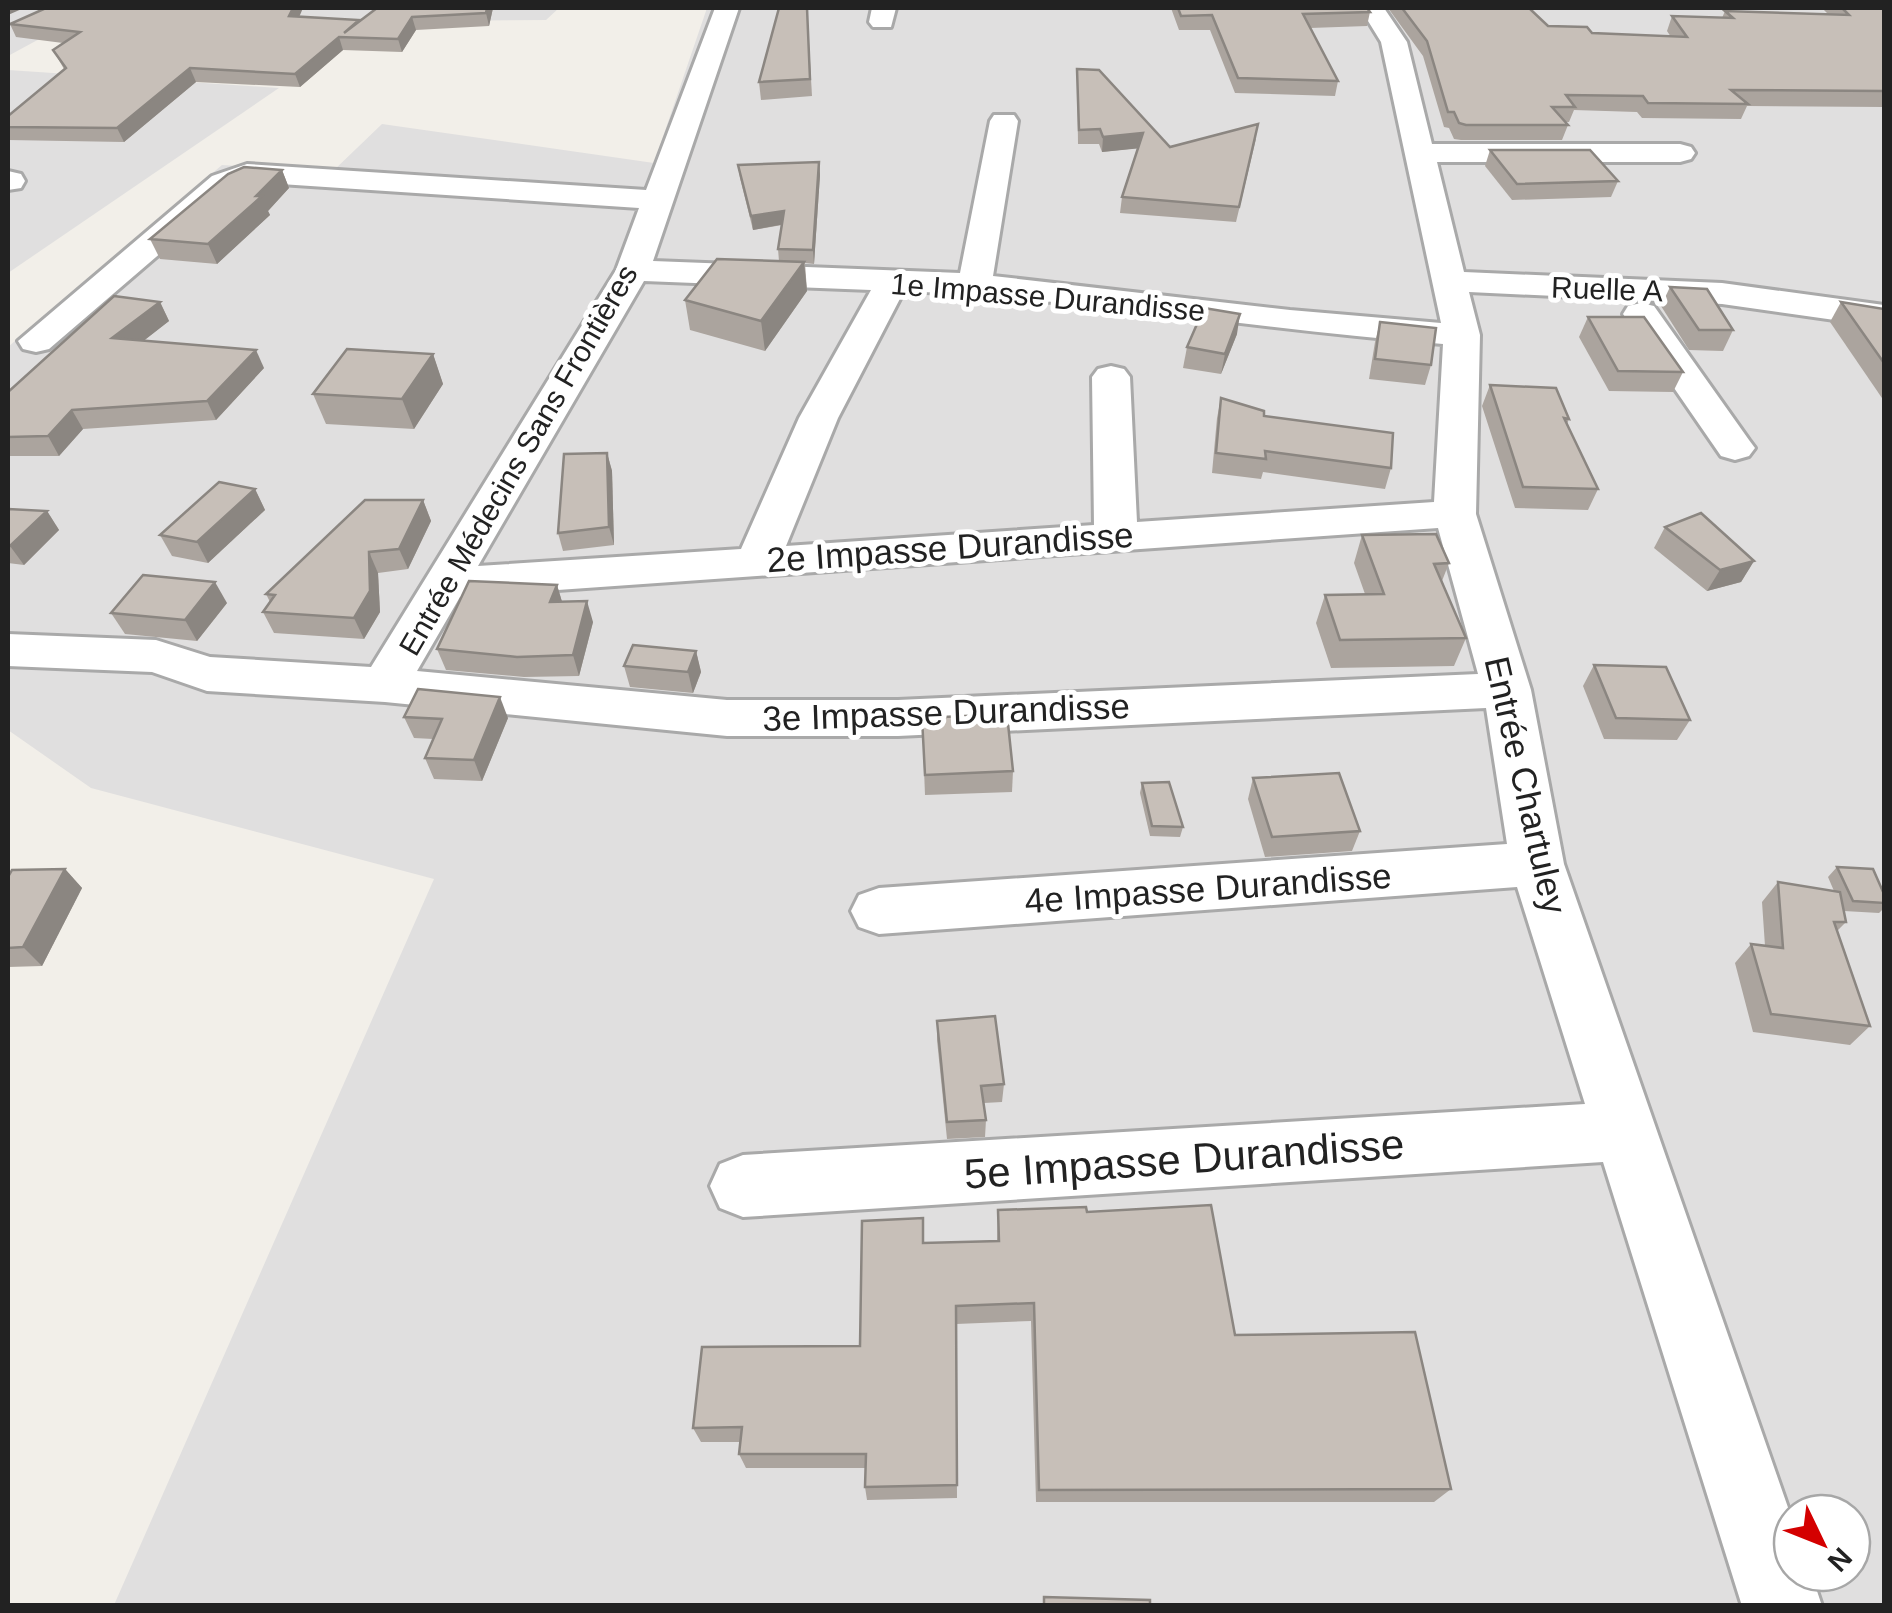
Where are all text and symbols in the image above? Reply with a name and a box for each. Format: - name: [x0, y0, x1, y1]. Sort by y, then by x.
- street label: Entrée Médecins Sans Frontières: [392, 259, 644, 661]
- street label: 1e Impasse Durandisse: [890, 267, 1206, 327]
- street label: Ruelle A: [1551, 271, 1663, 307]
- street label: 2e Impasse Durandisse: [765, 515, 1135, 579]
- street label: Entrée Chartuley: [1477, 653, 1575, 918]
- street label: 3e Impasse Durandisse: [762, 686, 1130, 738]
- street label: 4e Impasse Durandisse: [1023, 856, 1393, 920]
- street label: 5e Impasse Durandisse: [962, 1120, 1406, 1198]
- north arrow: [1772, 1493, 1872, 1593]
- text: N: [1822, 1542, 1858, 1578]

